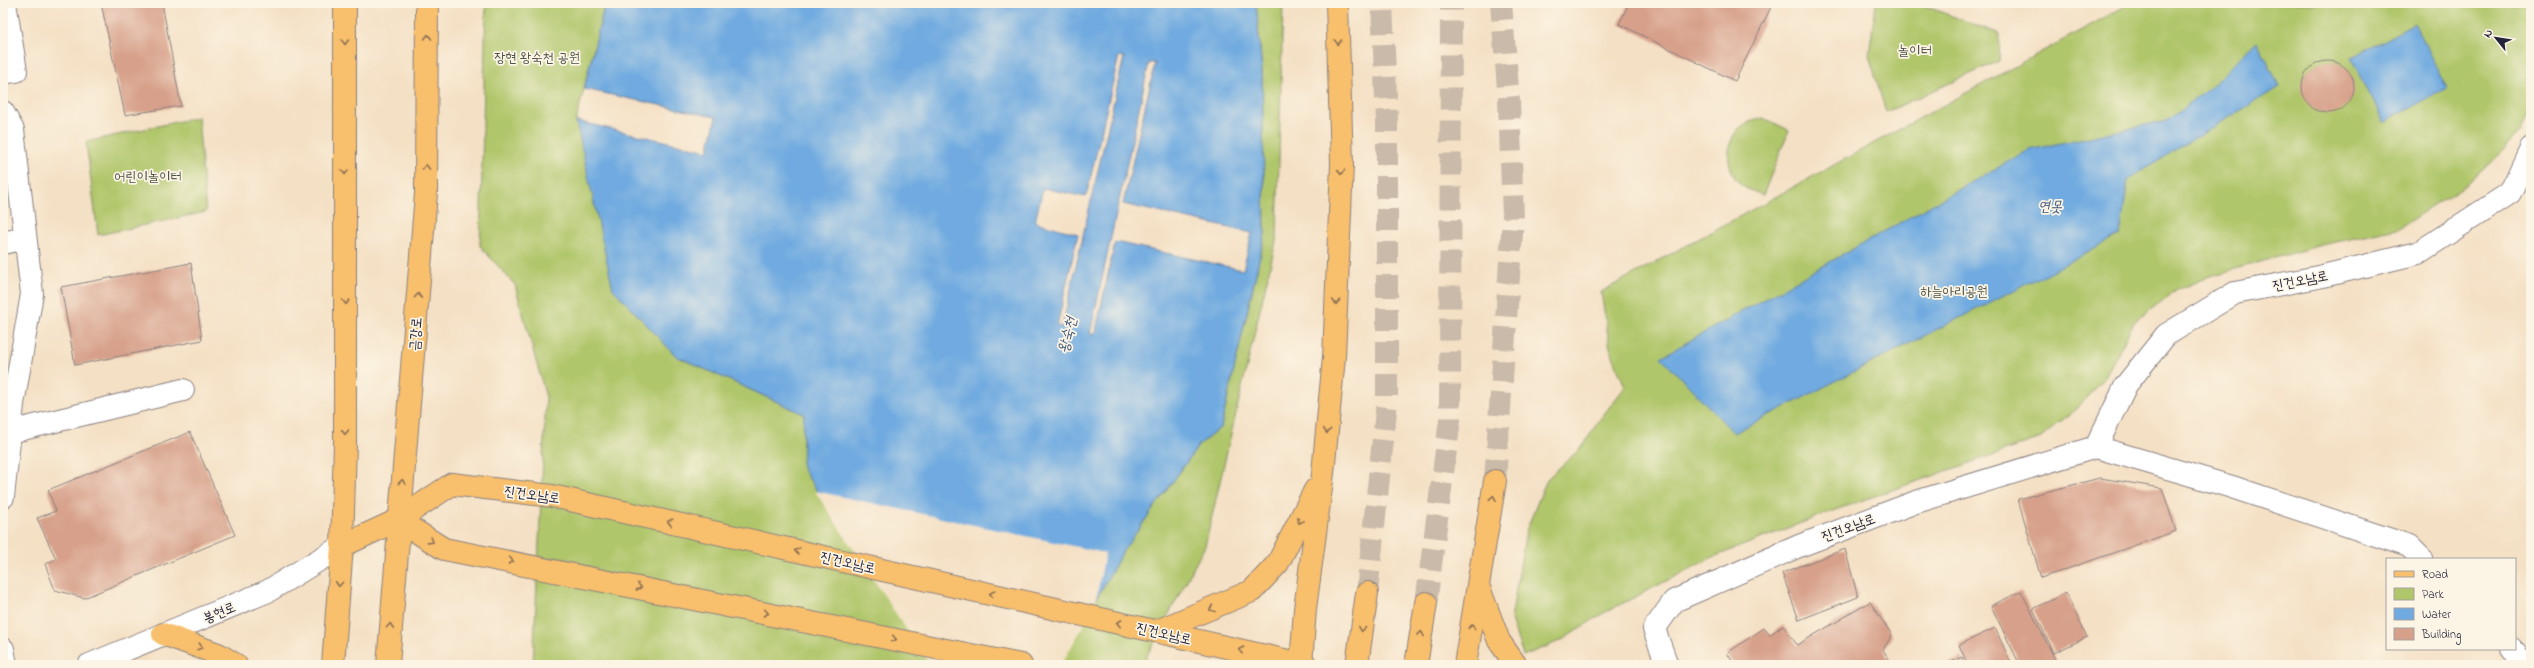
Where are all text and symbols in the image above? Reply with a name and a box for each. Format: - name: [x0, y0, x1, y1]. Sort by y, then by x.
- north arrow: [2476, 18, 2516, 58]
- text: N: [2479, 26, 2497, 41]
- one-way arrow: [424, 34, 432, 40]
- one-way arrow: [341, 39, 349, 45]
- one-way arrow: [1334, 39, 1343, 45]
- park label: 놀이터: [1898, 41, 1932, 62]
- park label: 장현 왕숙천 공원: [494, 48, 580, 69]
- one-way arrow: [422, 164, 430, 170]
- park label: 어린이놀이터: [114, 167, 182, 188]
- one-way arrow: [341, 169, 349, 175]
- one-way arrow: [1337, 169, 1345, 175]
- water label: 연못: [2038, 196, 2063, 218]
- street label: 진건오남로: [2271, 266, 2330, 297]
- park label: 하늘아리공원: [1920, 282, 1988, 303]
- one-way arrow: [414, 293, 423, 299]
- one-way arrow: [342, 299, 350, 305]
- one-way arrow: [1332, 299, 1340, 305]
- water label: 왕숙천: [1053, 313, 1083, 355]
- street label: 금강로: [405, 317, 428, 352]
- one-way arrow: [1323, 428, 1332, 435]
- one-way arrow: [341, 429, 349, 435]
- one-way arrow: [398, 479, 407, 485]
- street label: 진건오남로: [502, 481, 561, 510]
- one-way arrow: [1488, 495, 1497, 501]
- street label: 진건오남로: [1818, 509, 1879, 548]
- one-way arrow: [1297, 516, 1305, 524]
- one-way arrow: [667, 519, 673, 527]
- one-way arrow: [427, 536, 434, 543]
- one-way arrow: [794, 547, 800, 555]
- street label: 진건오남로: [818, 547, 877, 580]
- one-way arrow: [508, 557, 514, 565]
- legend: [2386, 558, 2516, 650]
- text: Road: [2422, 566, 2448, 584]
- one-way arrow: [334, 581, 343, 587]
- one-way arrow: [636, 583, 642, 591]
- text: Park: [2422, 586, 2444, 604]
- one-way arrow: [989, 591, 995, 599]
- street label: 봉현로: [200, 597, 239, 629]
- one-way arrow: [1208, 604, 1215, 612]
- text: Water: [2422, 606, 2451, 624]
- one-way arrow: [763, 609, 769, 617]
- street label: 진건오남로: [1134, 618, 1193, 651]
- one-way arrow: [1116, 619, 1122, 627]
- one-way arrow: [385, 623, 394, 629]
- one-way arrow: [1467, 623, 1475, 630]
- one-way arrow: [1358, 626, 1367, 632]
- text: Building: [2421, 626, 2461, 645]
- one-way arrow: [1416, 631, 1425, 637]
- one-way arrow: [890, 634, 897, 643]
- one-way arrow: [197, 643, 204, 651]
- one-way arrow: [1238, 647, 1244, 655]

